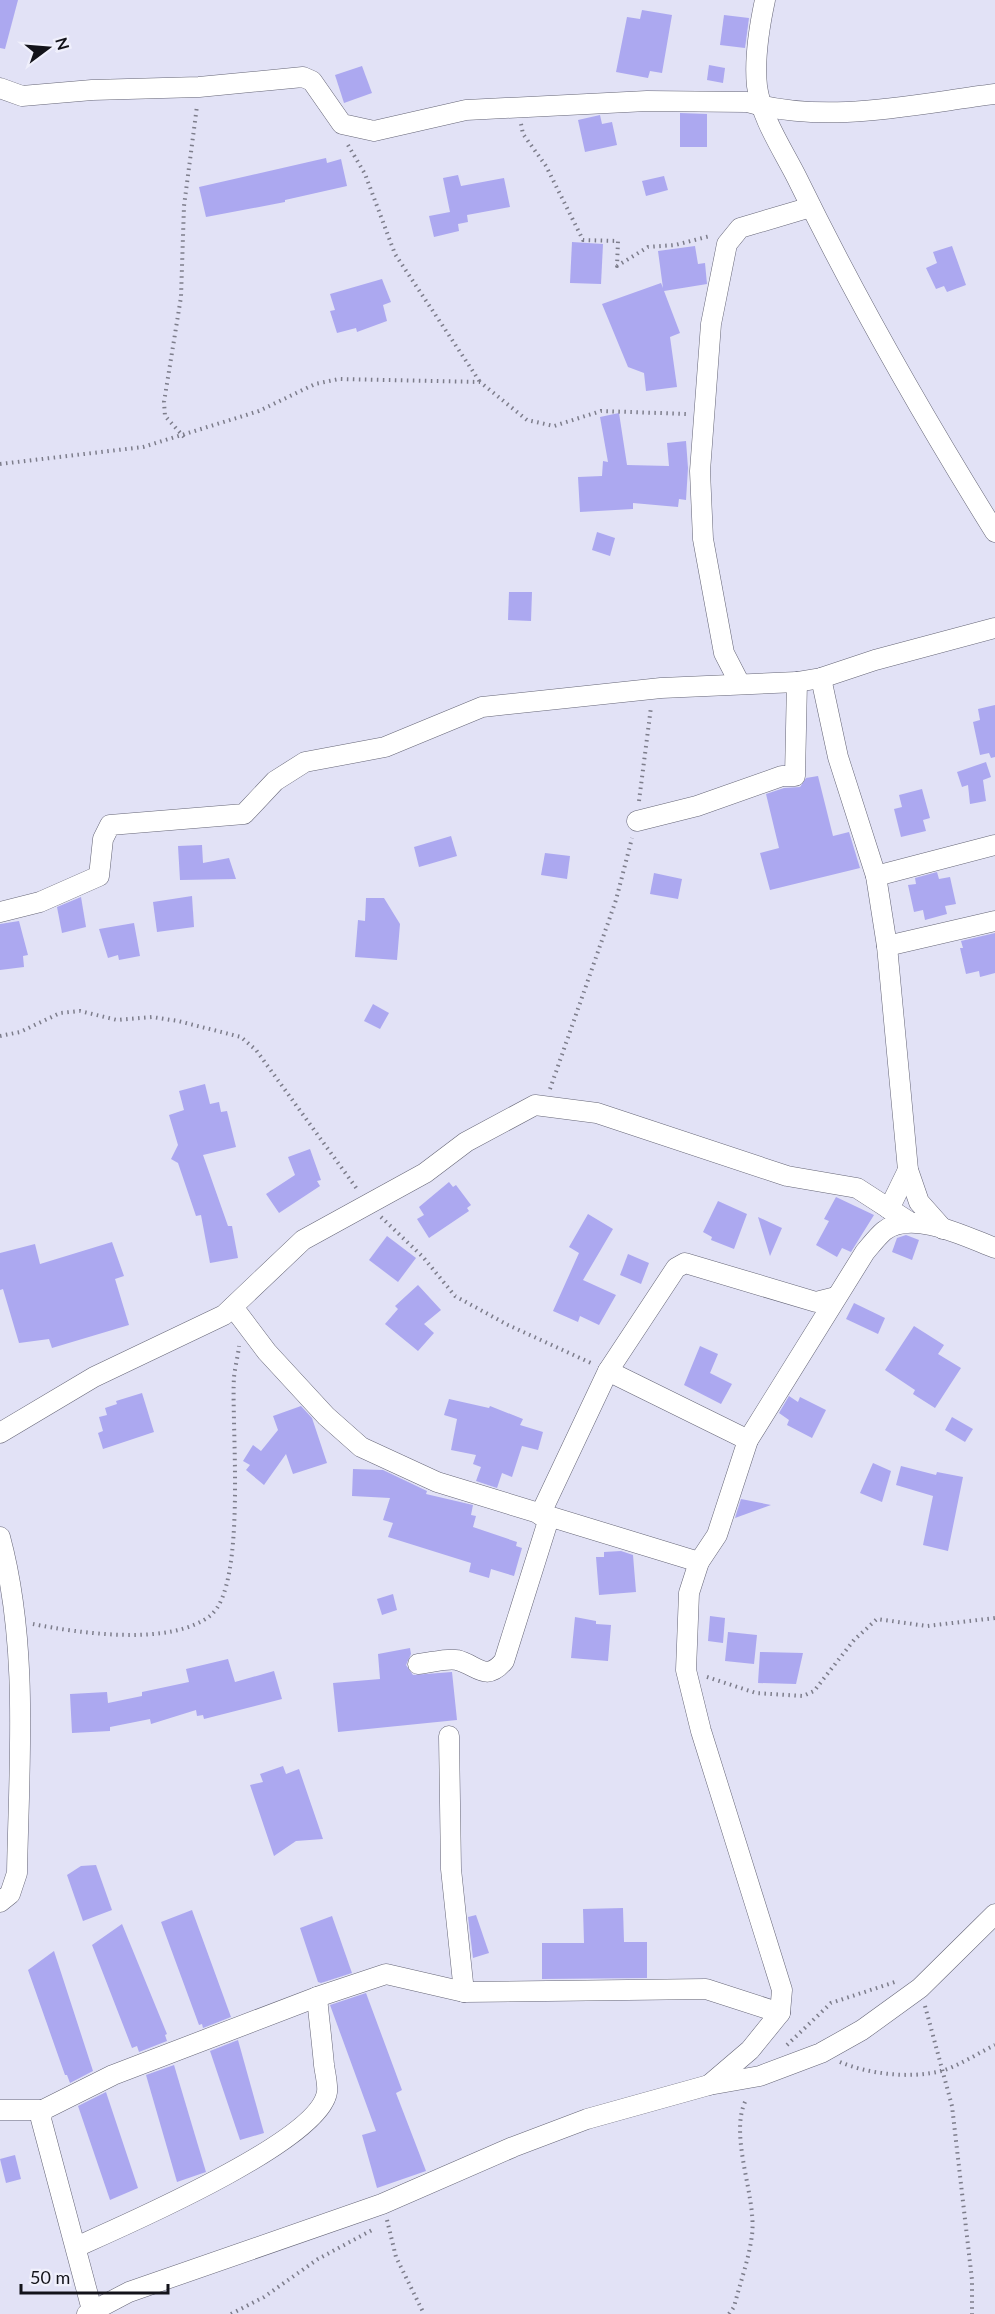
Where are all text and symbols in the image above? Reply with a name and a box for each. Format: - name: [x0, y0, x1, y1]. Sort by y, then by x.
- north arrow: [18, 18, 78, 78]
- text: N: [52, 35, 74, 52]
- scale bar: [21, 2257, 168, 2295]
- text: 50 m: [30, 2266, 70, 2288]

